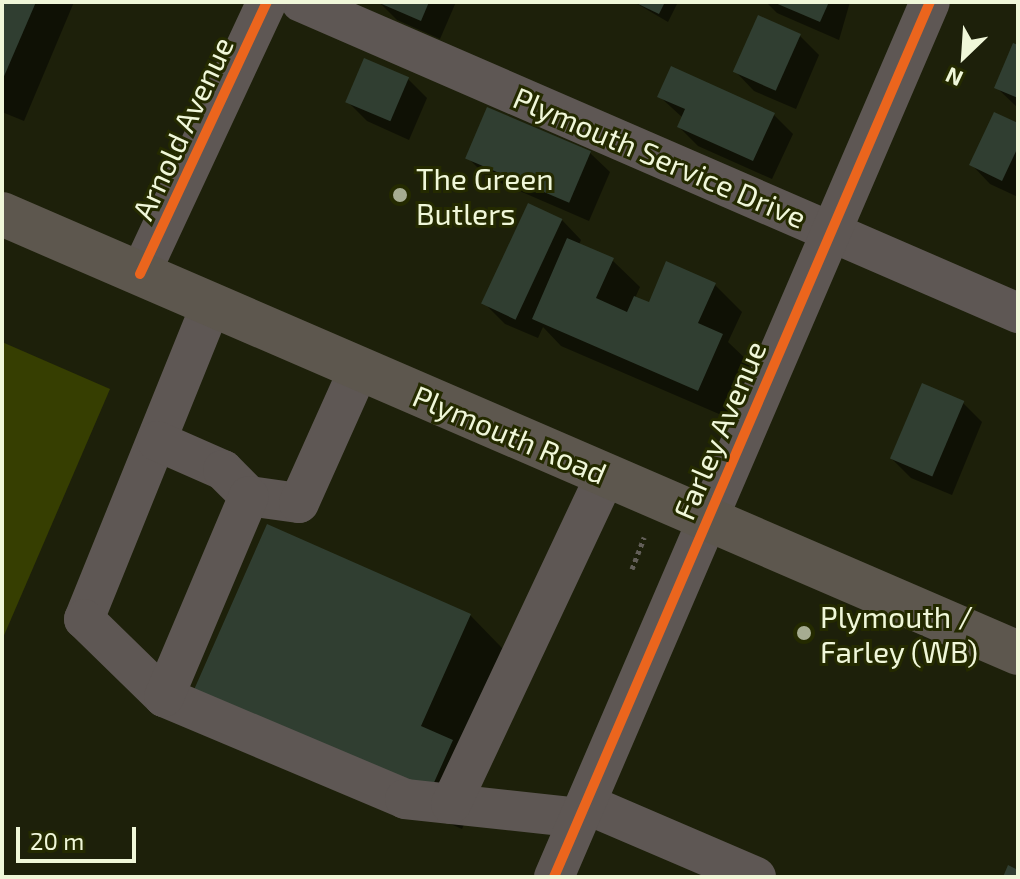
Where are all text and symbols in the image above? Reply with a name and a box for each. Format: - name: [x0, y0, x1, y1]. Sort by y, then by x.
- north arrow: [924, 16, 1004, 96]
- street label: Arnold Avenue: [124, 30, 240, 226]
- text: N: [941, 63, 967, 93]
- street label: Plymouth Service Drive: [508, 79, 812, 235]
- place label: The Green Butlers: [416, 160, 554, 230]
- marker: The Green Butlers: [391, 186, 409, 204]
- street label: Farley Avenue: [665, 335, 773, 525]
- street label: Plymouth Road: [408, 377, 612, 491]
- place label: Plymouth / Farley (WB): [820, 598, 979, 668]
- marker: Plymouth / Farley (WB): [795, 624, 813, 642]
- scale bar: [20, 811, 140, 861]
- text: 20 m: [30, 826, 84, 855]

